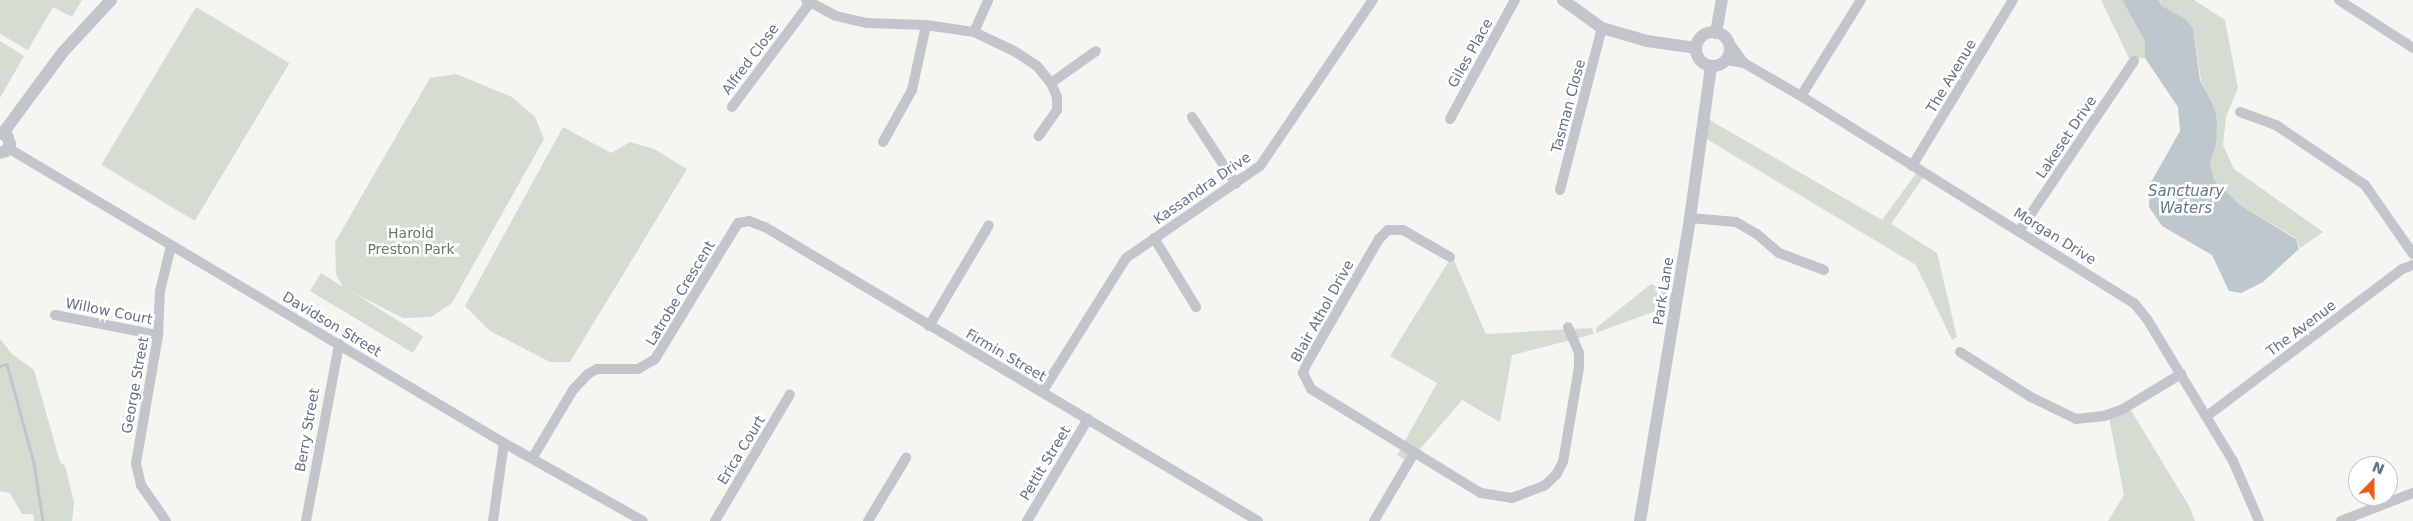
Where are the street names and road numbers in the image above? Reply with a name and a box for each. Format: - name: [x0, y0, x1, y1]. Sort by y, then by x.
- street label: Giles Place: [1444, 16, 1496, 90]
- street label: Alfred Close: [718, 20, 782, 98]
- street label: The Avenue: [1923, 36, 1979, 116]
- street label: Tasman Close: [1547, 58, 1589, 154]
- street label: Lakeset Drive: [2032, 93, 2100, 181]
- street label: Kassandra Drive: [1150, 148, 1254, 228]
- street label: Morgan Drive: [2011, 204, 2099, 268]
- street label: Latrobe Crescent: [642, 237, 718, 349]
- street label: Park Lane: [1649, 256, 1677, 326]
- street label: Blair Athol Drive: [1287, 257, 1357, 365]
- street label: Davidson Street: [280, 288, 384, 360]
- street label: Willow Court: [64, 294, 154, 328]
- street label: The Avenue: [2263, 296, 2339, 360]
- street label: Firmin Street: [963, 325, 1049, 385]
- street label: George Street: [118, 335, 152, 435]
- street label: Berry Street: [291, 387, 323, 473]
- street label: Erica Court: [714, 412, 768, 488]
- street label: Pettit Street: [1016, 423, 1074, 503]

